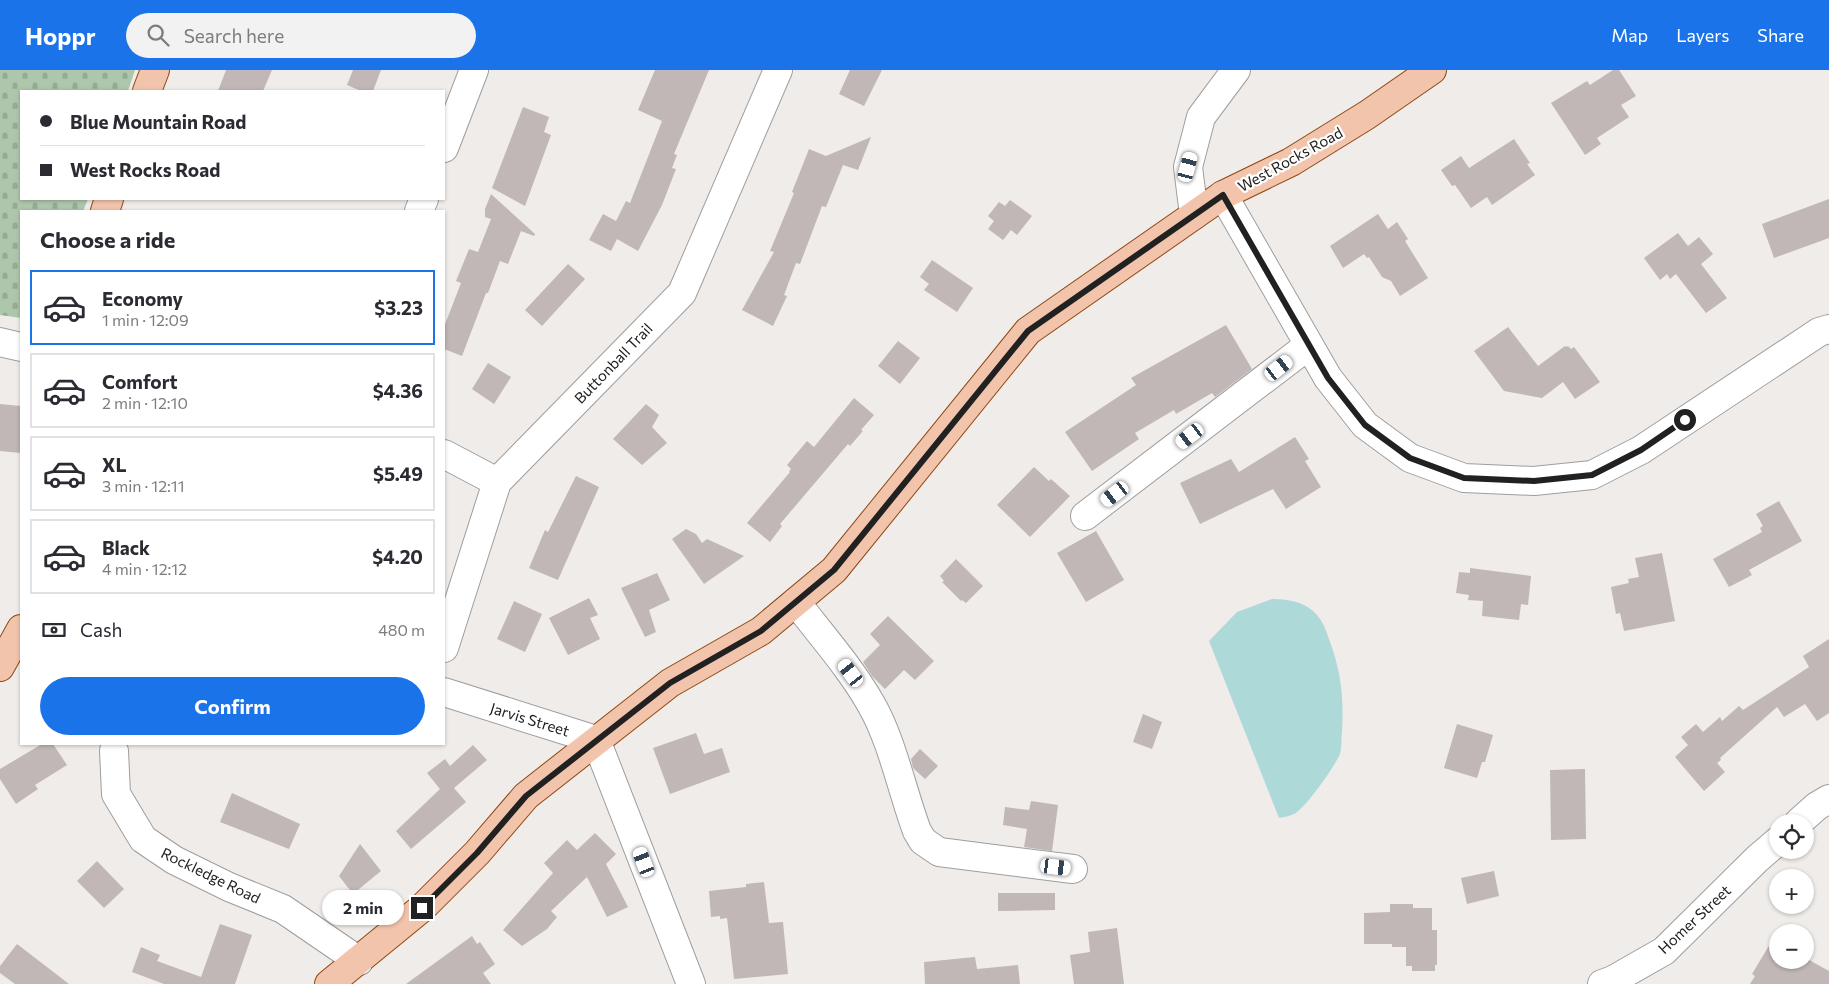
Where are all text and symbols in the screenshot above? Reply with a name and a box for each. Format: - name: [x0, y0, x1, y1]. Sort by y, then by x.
- search box: [126, 13, 476, 58]
- text: Hoppr: [25, 21, 96, 50]
- icon: search: [144, 21, 172, 49]
- text: Search here: [184, 24, 284, 47]
- text: Map: [1611, 24, 1648, 46]
- text: Layers: [1676, 24, 1729, 46]
- text: Share: [1757, 24, 1804, 46]
- text: Blue Mountain Road: [70, 110, 246, 133]
- street label: West Rocks Road: [1235, 123, 1345, 195]
- car: [1176, 151, 1199, 183]
- text: West Rocks Road: [70, 158, 220, 181]
- text: Choose a ride: [40, 226, 175, 253]
- icon: car: [42, 285, 87, 330]
- text: Economy: [102, 287, 183, 310]
- text: $3.23: [374, 296, 423, 319]
- text: 1 min · 12:09: [102, 310, 189, 329]
- street label: Buttonball Trail: [570, 319, 656, 407]
- car: [1262, 353, 1295, 383]
- icon: car: [42, 368, 87, 413]
- text: Comfort: [102, 370, 178, 393]
- text: $4.36: [373, 379, 423, 402]
- text: 2 min · 12:10: [102, 393, 188, 412]
- route start: [1674, 409, 1696, 431]
- car: [1173, 421, 1206, 451]
- icon: car: [42, 451, 87, 496]
- text: XL: [102, 453, 127, 476]
- text: $5.49: [373, 462, 423, 485]
- text: 3 min · 12:11: [102, 476, 185, 495]
- car: [1098, 479, 1131, 509]
- icon: car: [42, 534, 87, 579]
- text: Black: [102, 536, 150, 559]
- text: $4.20: [372, 545, 423, 568]
- text: 4 min · 12:12: [102, 559, 187, 578]
- icon: cash: [40, 616, 68, 644]
- text: Cash: [80, 618, 122, 641]
- text: 480 m: [378, 620, 425, 639]
- car: [835, 657, 866, 689]
- button: Confirm: [40, 677, 425, 735]
- street label: Jarvis Street: [488, 698, 572, 740]
- map controls: [1769, 814, 1814, 969]
- button: locate: [1769, 814, 1814, 859]
- street label: Rockledge Road: [158, 843, 264, 907]
- car: [631, 845, 656, 879]
- car: [1040, 858, 1071, 876]
- button: +: [1769, 869, 1814, 914]
- street label: Homer Street: [1654, 881, 1734, 957]
- callout: 2 min: [322, 890, 404, 926]
- route end: [411, 897, 433, 919]
- text: 2 min: [343, 898, 383, 917]
- button: −: [1769, 924, 1814, 969]

